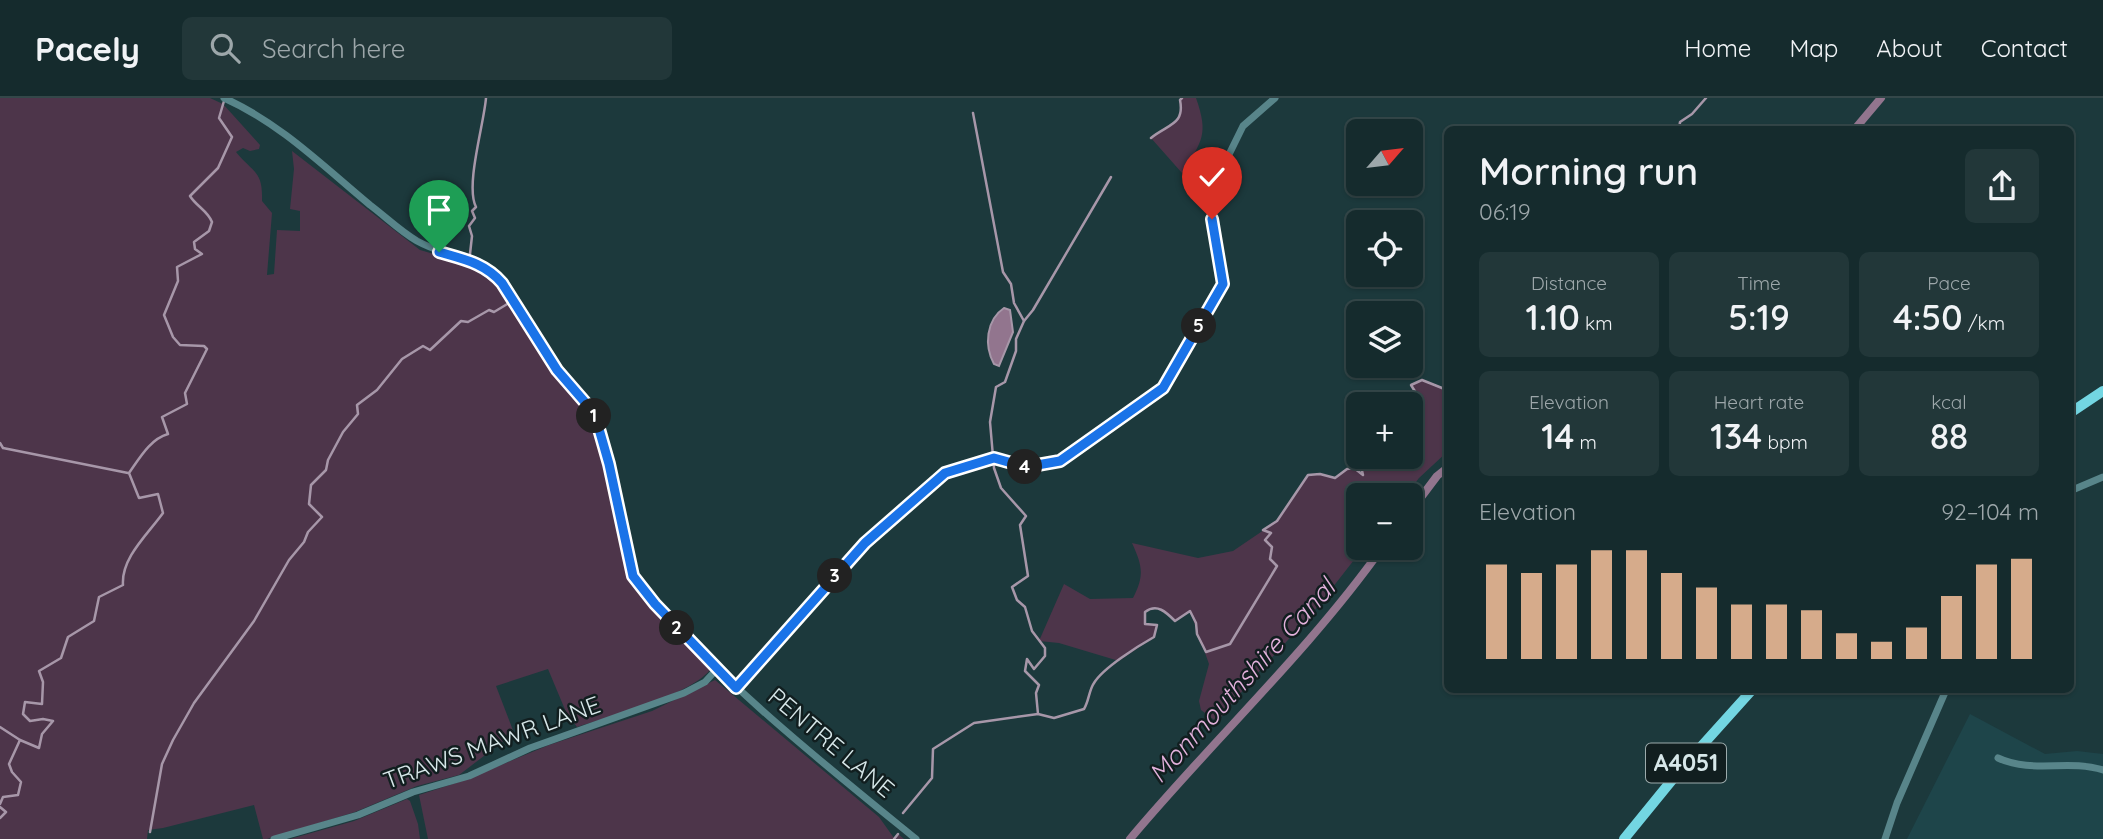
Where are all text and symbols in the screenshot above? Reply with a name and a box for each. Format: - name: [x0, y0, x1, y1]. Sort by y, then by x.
- search box: [182, 17, 672, 80]
- text: Pacely: [35, 28, 140, 69]
- icon: search: [206, 29, 244, 67]
- text: Search here: [262, 32, 405, 65]
- text: Home: [1684, 33, 1751, 63]
- text: Map: [1789, 33, 1838, 63]
- text: About: [1876, 33, 1943, 63]
- text: Contact: [1981, 33, 2068, 63]
- north arrow: [1346, 119, 1423, 196]
- map controls: [1346, 119, 1423, 560]
- pin: [1182, 147, 1242, 219]
- text: Morning run: [1479, 147, 1698, 195]
- button: share: [1965, 149, 2039, 223]
- icon: check: [1193, 158, 1231, 196]
- pin: [409, 180, 469, 252]
- icon: arrive: [420, 191, 458, 229]
- text: 06:19: [1479, 197, 1531, 226]
- button: locate: [1346, 210, 1423, 287]
- text: Distance: [1531, 271, 1607, 295]
- text: Time: [1737, 271, 1781, 295]
- text: Pace: [1927, 271, 1971, 295]
- text: 1.10: [1525, 295, 1580, 339]
- text: 5:19: [1728, 295, 1790, 339]
- text: 4:50: [1893, 295, 1962, 339]
- button: layers: [1346, 301, 1423, 378]
- pin: 5: [1182, 308, 1216, 344]
- text: km: [1580, 311, 1613, 335]
- text: /km: [1962, 311, 2005, 335]
- text: 5: [1193, 313, 1204, 337]
- text: Elevation: [1529, 390, 1609, 414]
- text: Heart rate: [1714, 390, 1804, 414]
- text: kcal: [1931, 390, 1967, 414]
- button: +: [1346, 392, 1423, 469]
- pin: 1: [576, 398, 612, 434]
- text: 1: [590, 403, 597, 427]
- text: 14: [1541, 414, 1574, 458]
- text: 134: [1710, 414, 1762, 458]
- text: 88: [1930, 414, 1968, 458]
- text: m: [1574, 430, 1597, 454]
- text: bpm: [1762, 430, 1808, 454]
- pin: 4: [1007, 450, 1042, 484]
- text: 4: [1019, 454, 1030, 478]
- button: −: [1346, 483, 1423, 560]
- text: Elevation: [1479, 497, 1576, 526]
- text: 92–104 m: [1941, 497, 2039, 526]
- pin: 3: [818, 559, 852, 594]
- text: 3: [829, 563, 840, 587]
- water label: Monmouthshire Canal: [1141, 570, 1344, 790]
- pin: 2: [660, 610, 694, 646]
- text: 2: [671, 615, 682, 639]
- street label: PENTRE LANE: [762, 681, 901, 804]
- street label: TRAWS MAWR LANE: [379, 689, 604, 795]
- road number: A4051: [1646, 744, 1726, 782]

